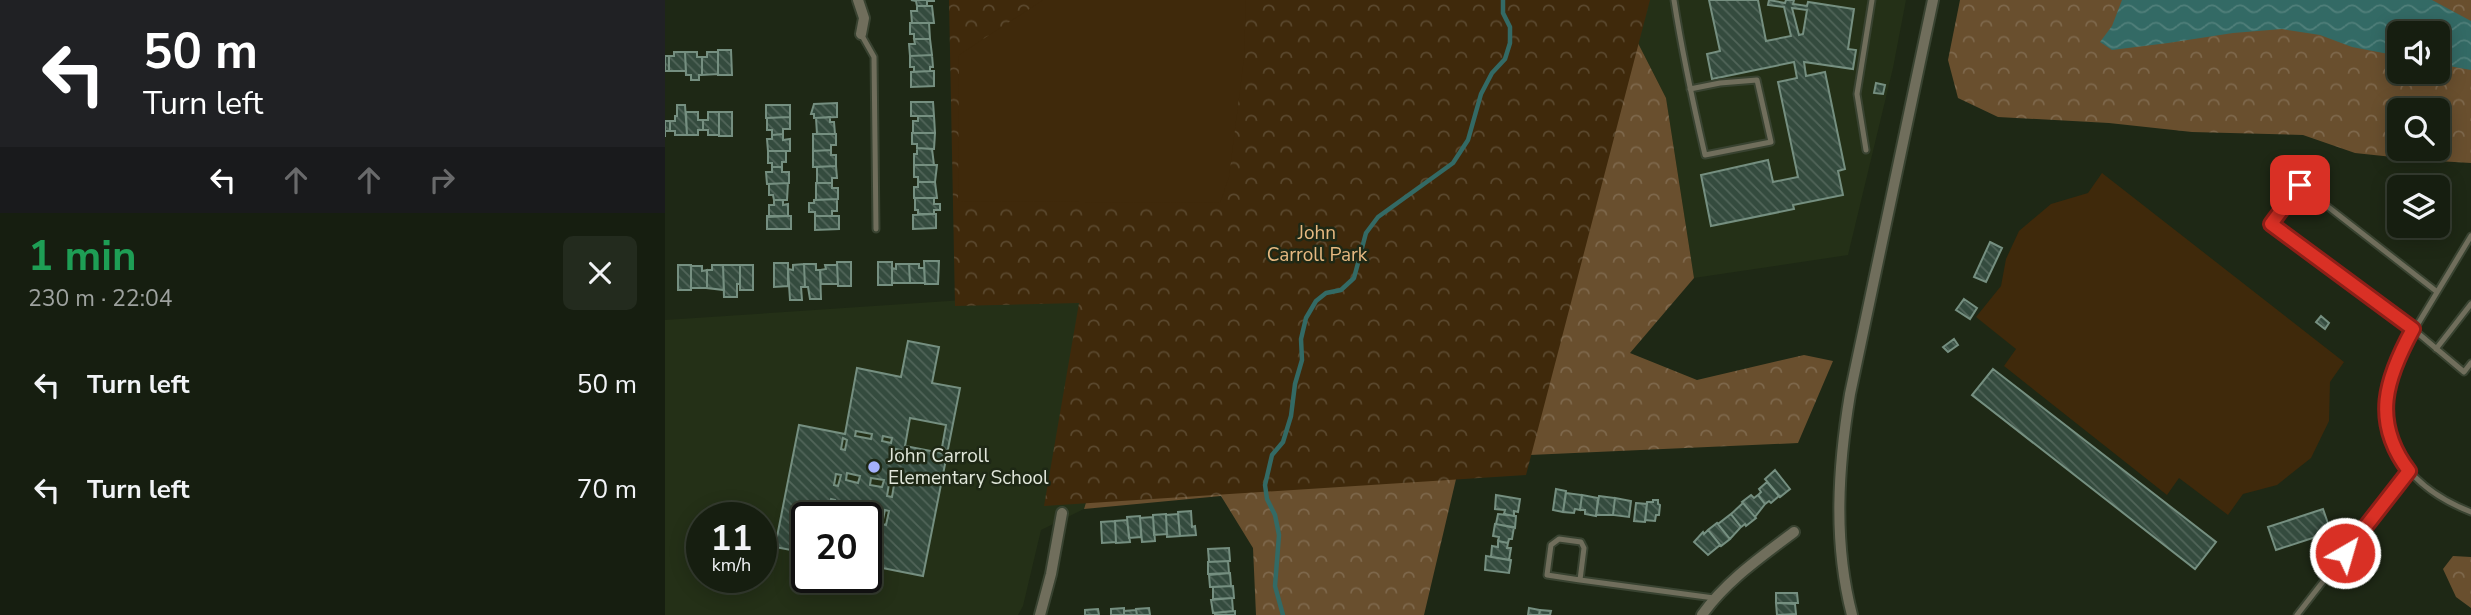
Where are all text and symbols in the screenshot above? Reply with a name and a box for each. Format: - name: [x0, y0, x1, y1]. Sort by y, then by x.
- text: 50 m: [143, 18, 258, 85]
- map controls: [2387, 21, 2450, 238]
- button: sound: [2387, 21, 2450, 84]
- icon: left: [28, 28, 119, 119]
- text: Turn left: [143, 82, 263, 125]
- button: search: [2387, 98, 2450, 161]
- pin: [2270, 155, 2330, 215]
- icon: left: [204, 161, 242, 199]
- icon: ahead: [277, 161, 315, 199]
- icon: ahead: [350, 161, 388, 199]
- icon: right: [423, 161, 461, 199]
- icon: arrive: [2281, 166, 2319, 204]
- button: layers: [2387, 175, 2450, 238]
- park label: John Carroll Park: [1267, 220, 1368, 268]
- text: 1 min: [28, 228, 137, 285]
- button: close: [563, 236, 637, 310]
- text: 230 m · 22:04: [28, 283, 173, 314]
- icon: left: [28, 366, 66, 404]
- text: Turn left: [87, 367, 190, 402]
- text: 50 m: [577, 367, 637, 402]
- place label: John Carroll Elementary School: [887, 443, 1049, 491]
- marker: John Carroll Elementary School: [866, 459, 882, 475]
- icon: left: [28, 471, 66, 509]
- text: Turn left: [87, 472, 190, 507]
- text: 70 m: [577, 472, 637, 507]
- speed limit sign: 20: [791, 502, 882, 593]
- text: 11: [710, 515, 753, 562]
- position arrow: [2308, 516, 2382, 590]
- text: km/h: [712, 553, 751, 577]

